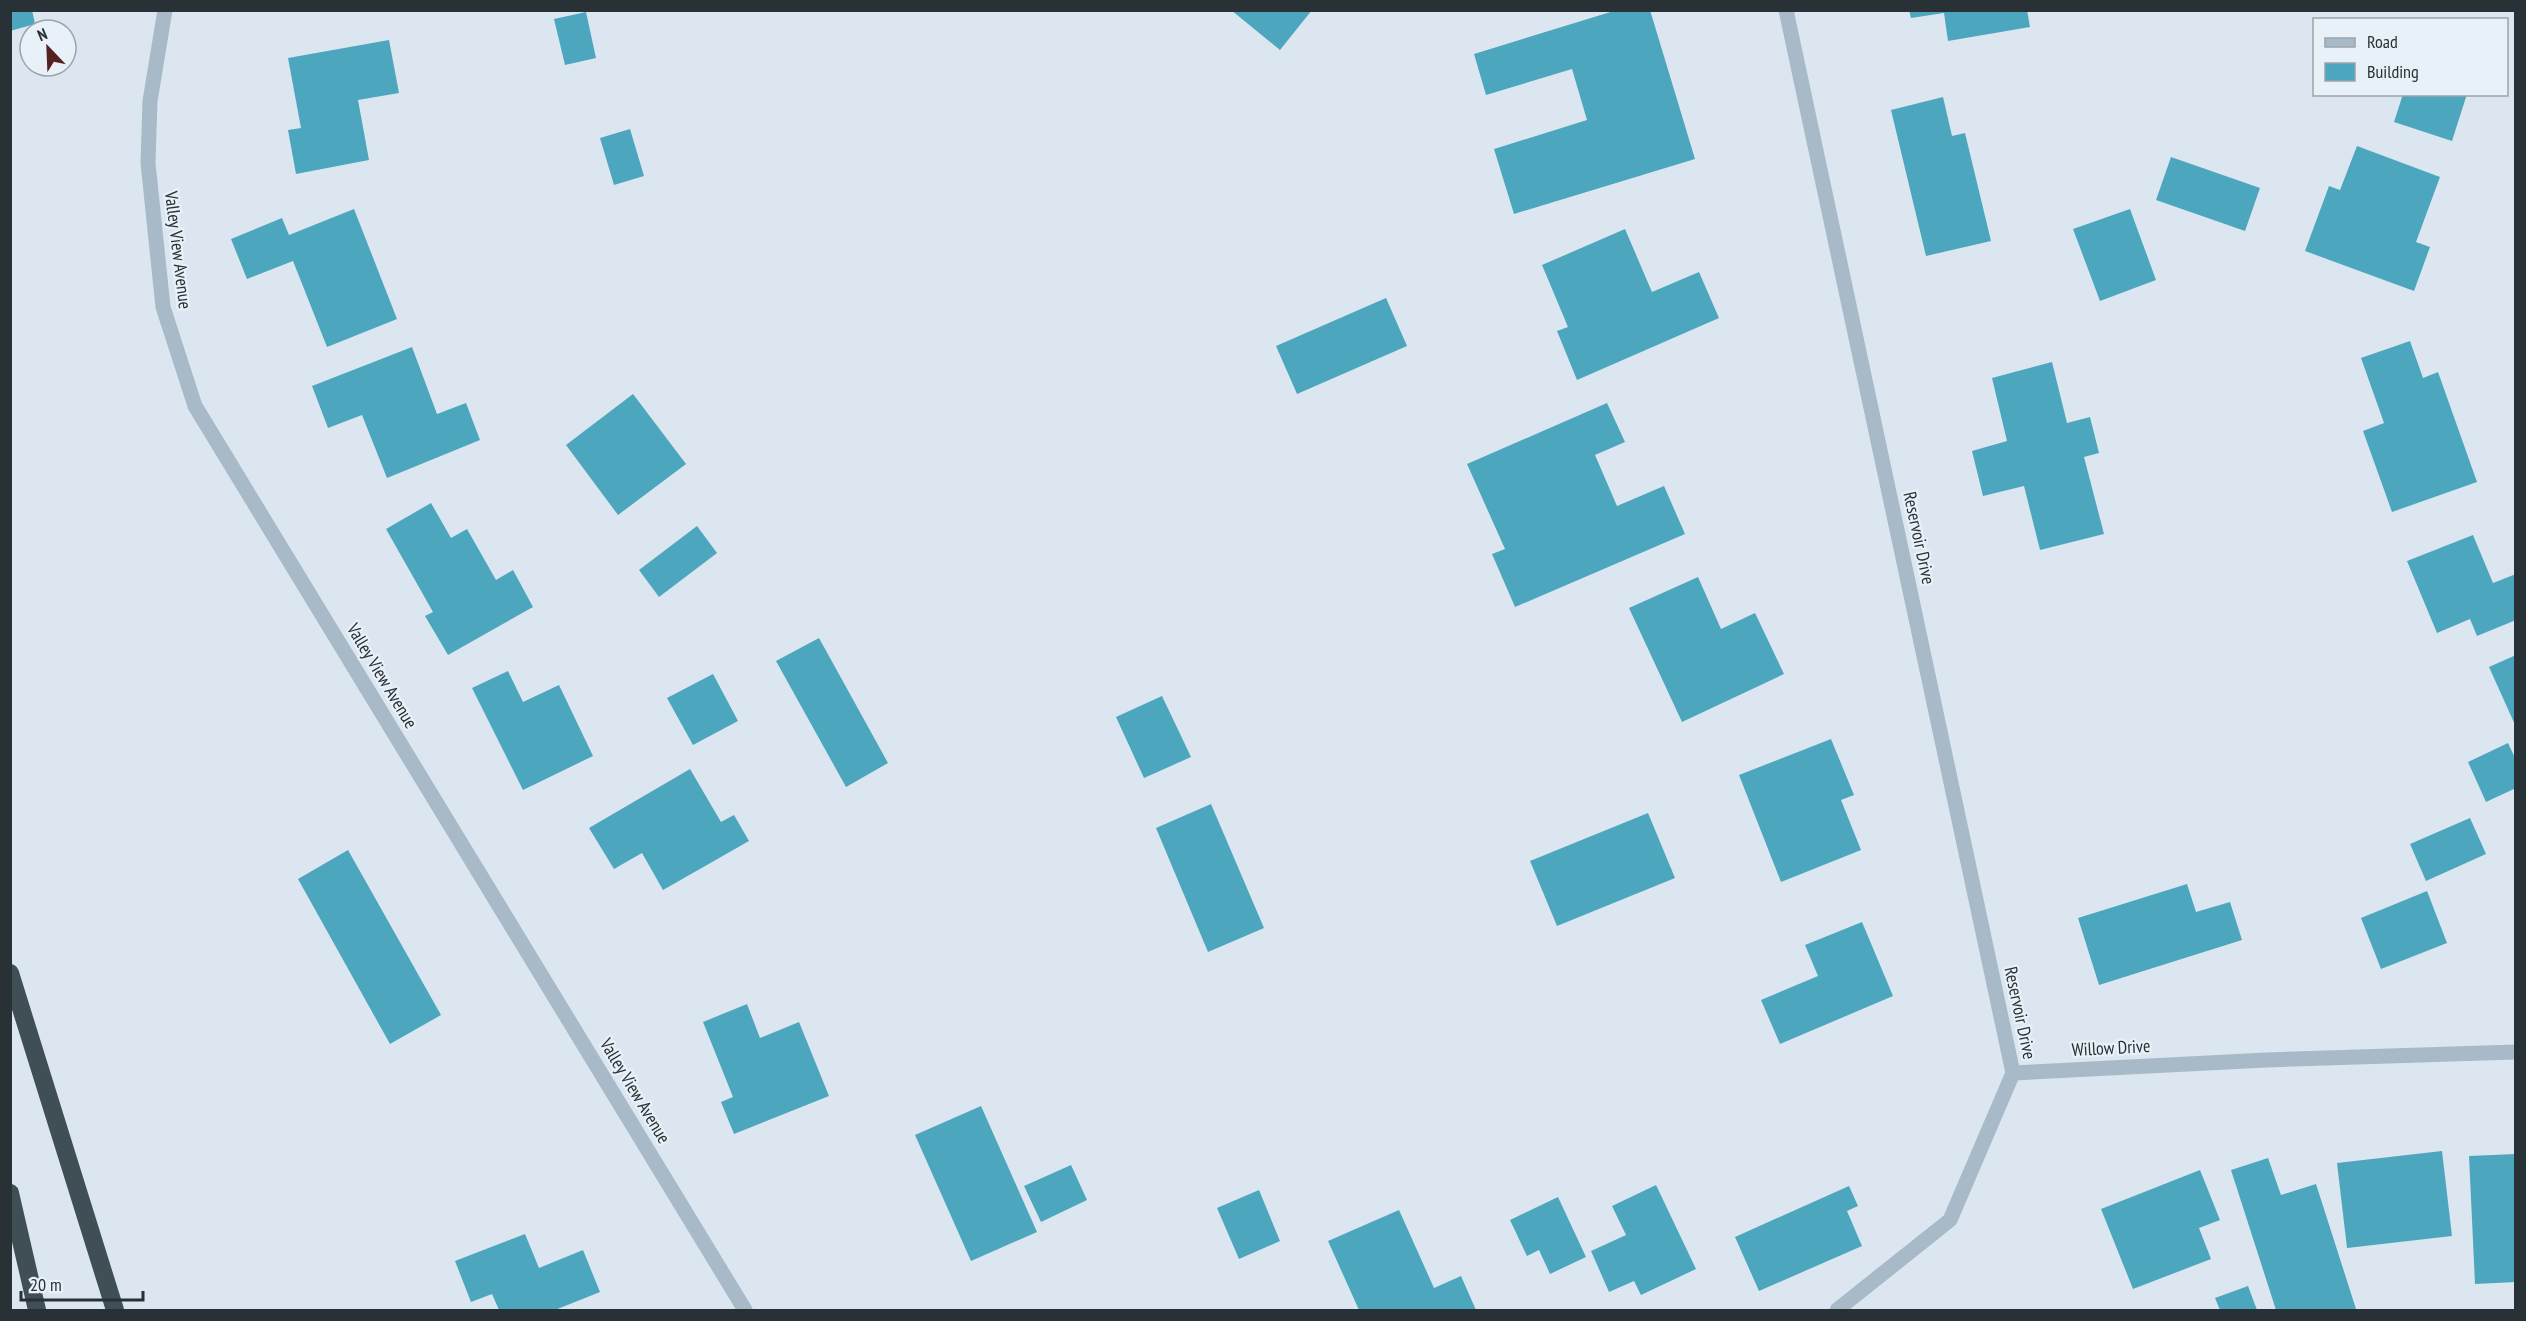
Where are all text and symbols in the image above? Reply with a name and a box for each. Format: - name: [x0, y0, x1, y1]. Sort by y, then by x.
- north arrow: [18, 18, 78, 78]
- legend: [2313, 18, 2508, 96]
- text: N: [34, 23, 50, 45]
- text: Road: [2367, 30, 2398, 53]
- text: Building: [2367, 60, 2419, 83]
- street label: Valley View Avenue: [160, 189, 197, 310]
- street label: Reservoir Drive: [1898, 490, 1941, 586]
- street label: Valley View Avenue: [342, 618, 423, 732]
- street label: Reservoir Drive: [1999, 965, 2042, 1061]
- street label: Valley View Avenue: [595, 1033, 676, 1147]
- street label: Willow Drive: [2071, 1034, 2151, 1061]
- scale bar: [21, 1264, 142, 1302]
- text: 20 m: [30, 1273, 62, 1296]

